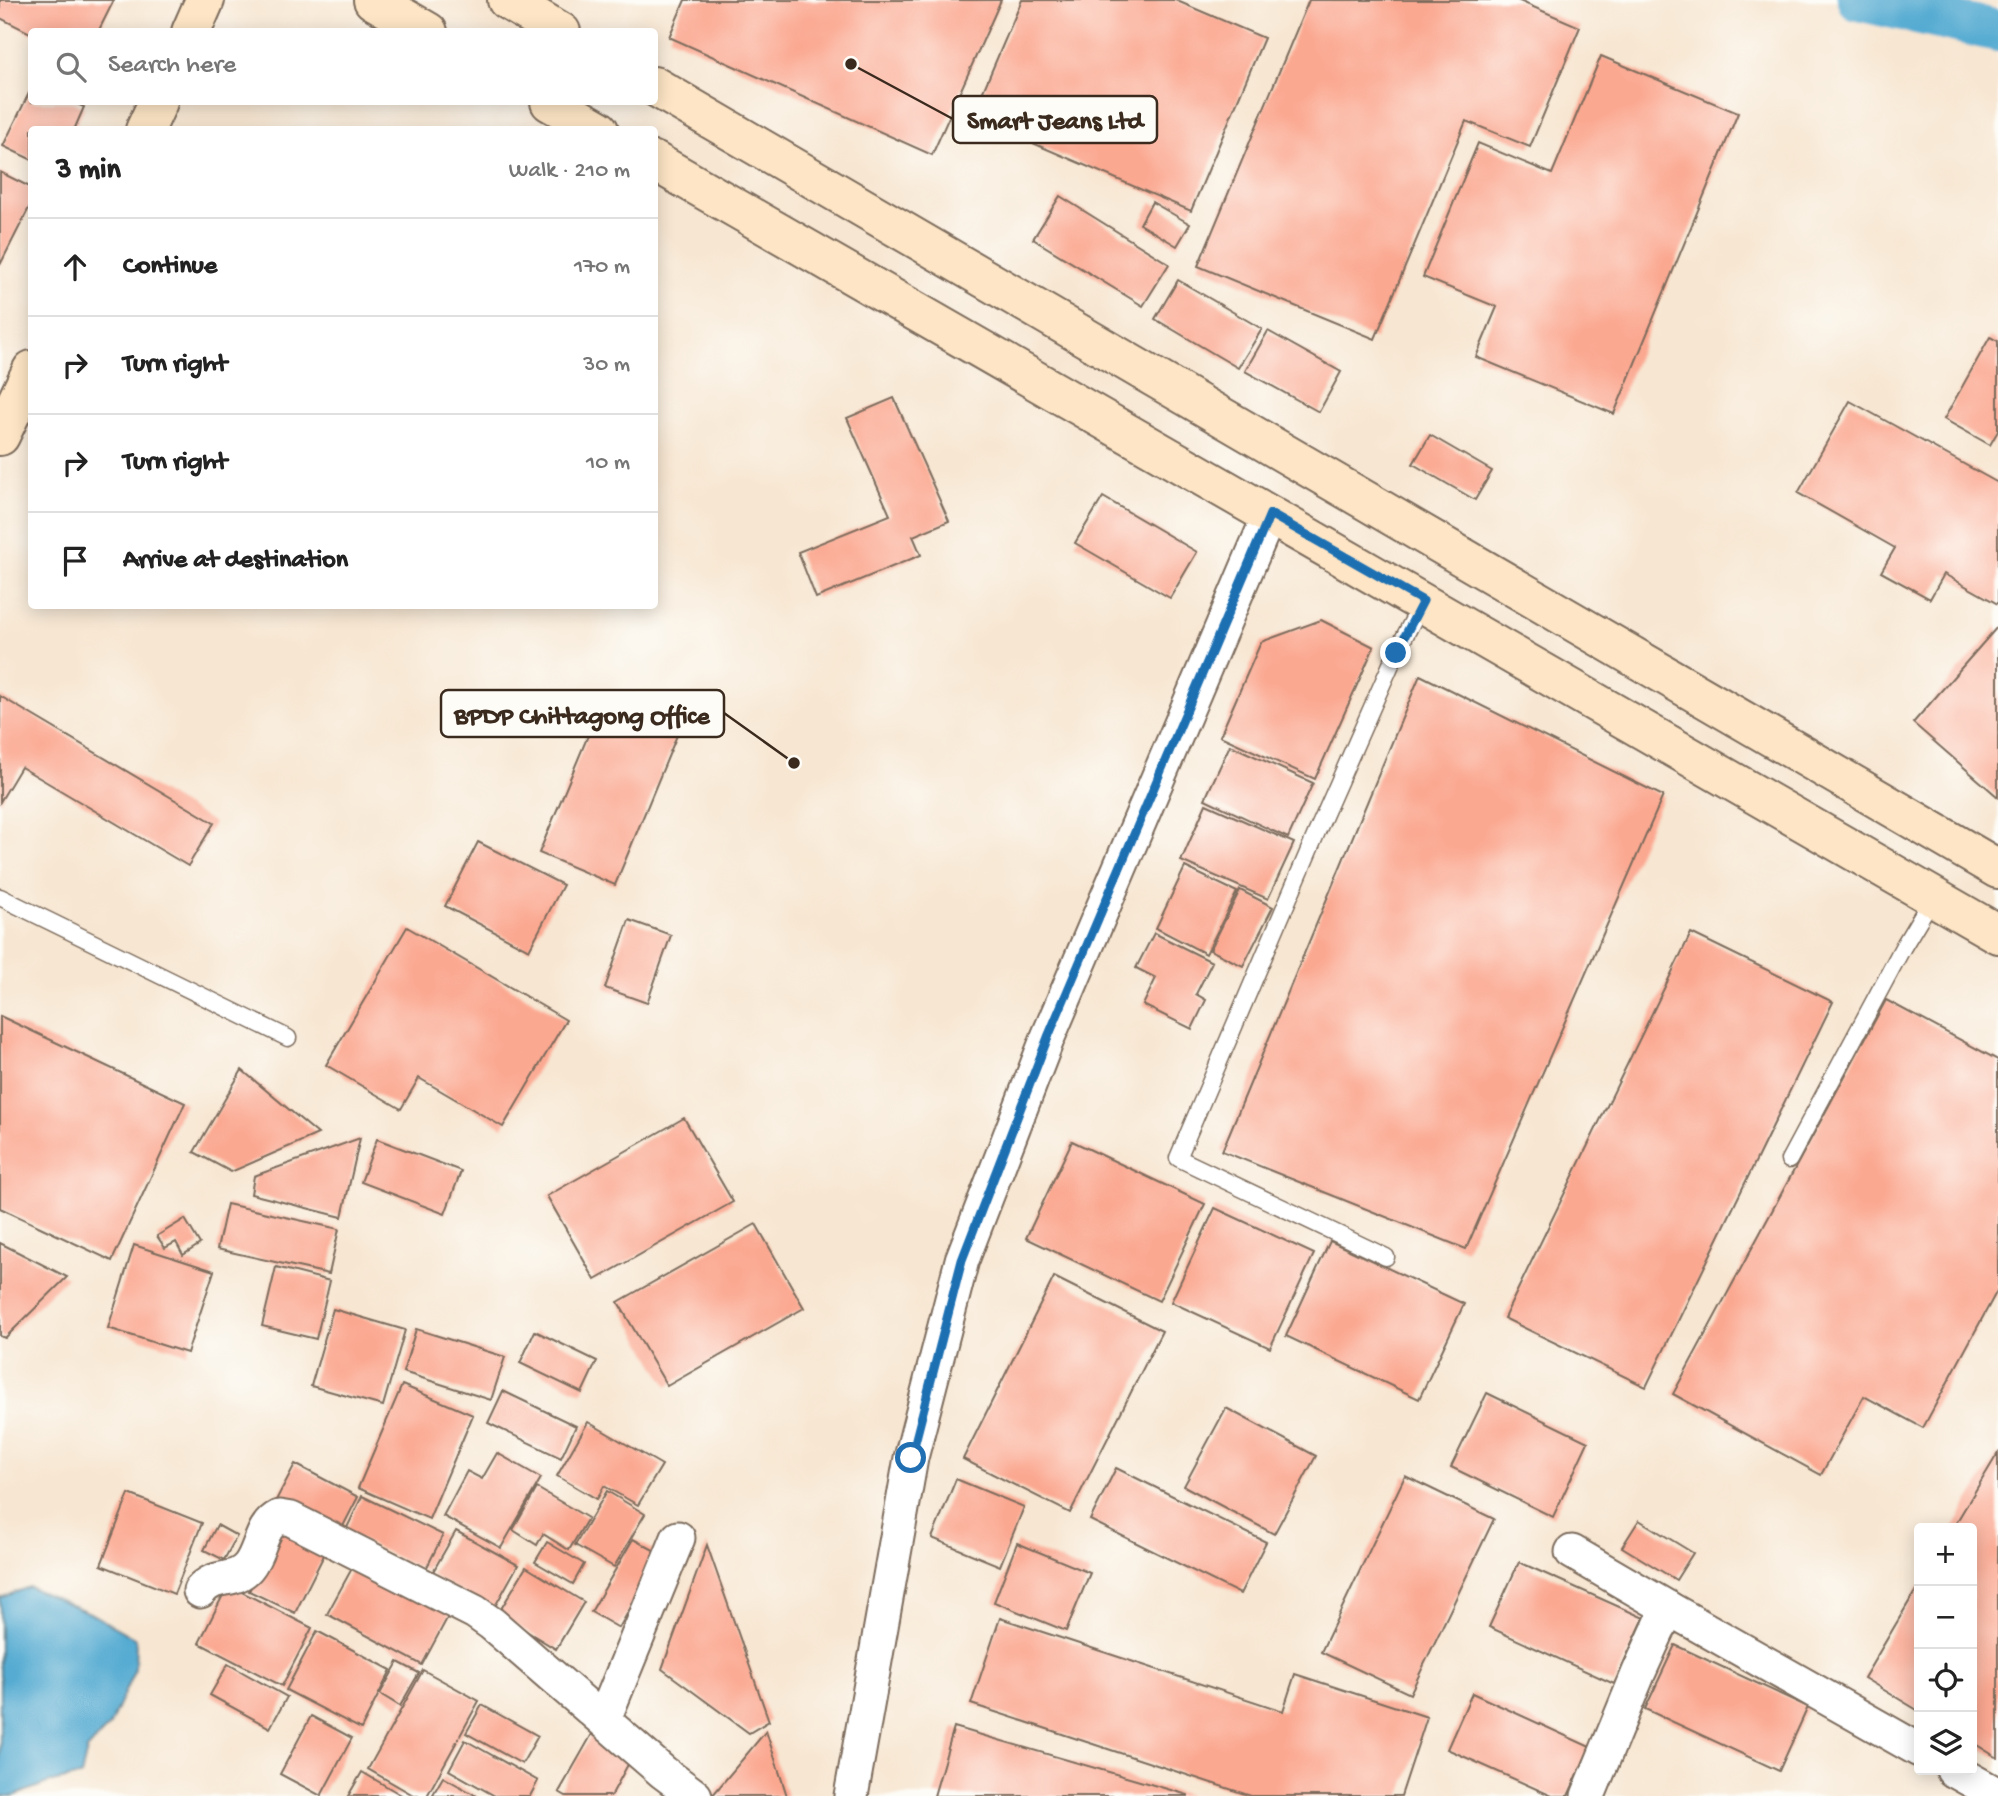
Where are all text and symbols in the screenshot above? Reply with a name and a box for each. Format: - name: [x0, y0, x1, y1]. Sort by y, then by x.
- search box: [28, 28, 658, 105]
- icon: search: [52, 48, 90, 86]
- text: Search here: [108, 51, 236, 82]
- callout: Smart Jeans Ltd: [953, 96, 1157, 143]
- text: Smart Jeans Ltd: [967, 108, 1146, 139]
- text: 3 min: [56, 154, 121, 189]
- text: Walk · 210 m: [509, 158, 630, 185]
- icon: ahead: [56, 248, 94, 286]
- text: Continue: [123, 252, 217, 283]
- text: 170 m: [574, 254, 630, 281]
- icon: right: [56, 346, 94, 384]
- text: Turn right: [123, 350, 227, 381]
- text: 30 m: [583, 352, 630, 379]
- icon: right: [56, 444, 94, 482]
- text: Turn right: [123, 448, 227, 479]
- text: 10 m: [586, 450, 630, 477]
- icon: arrive: [56, 542, 94, 580]
- text: Arrive at destination: [123, 546, 348, 577]
- route end: [1380, 637, 1411, 668]
- callout: BPDP Chittagong Office: [441, 690, 724, 737]
- text: BPDP Chittagong Office: [453, 703, 711, 734]
- route start: [895, 1442, 926, 1473]
- map controls: [1914, 1523, 1977, 1775]
- button: +: [1914, 1523, 1977, 1586]
- button: −: [1914, 1586, 1977, 1649]
- button: locate: [1914, 1649, 1977, 1712]
- button: layers: [1914, 1712, 1977, 1775]

